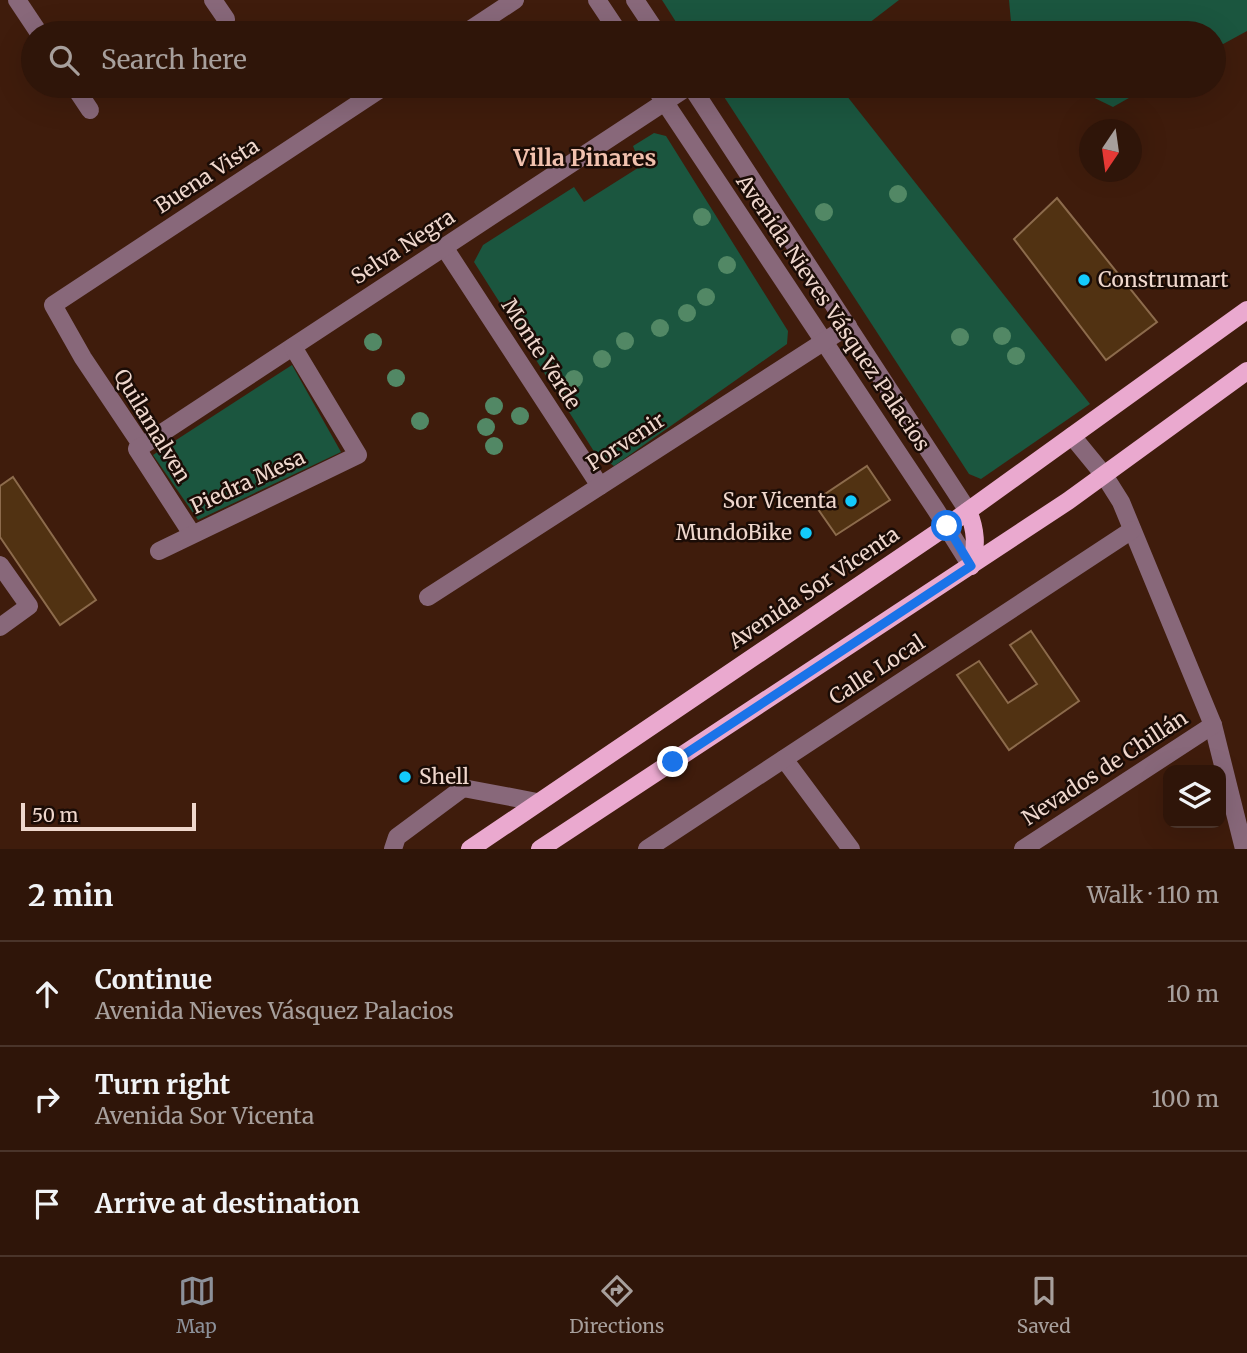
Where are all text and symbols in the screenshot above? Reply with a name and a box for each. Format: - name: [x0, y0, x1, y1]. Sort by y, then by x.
- search box: [21, 21, 1226, 98]
- icon: search: [45, 41, 83, 79]
- text: Search here: [101, 43, 247, 76]
- north arrow: [1079, 119, 1142, 182]
- street label: Buena Vista: [150, 132, 264, 219]
- district label: Villa Pinares: [513, 143, 656, 172]
- street label: Avenida Nieves Vásquez Palacios: [730, 169, 936, 456]
- street label: Selva Negra: [346, 203, 460, 290]
- place label: Construmart: [1098, 266, 1229, 293]
- marker: Construmart: [1076, 272, 1092, 288]
- street label: Monte Verde: [496, 293, 587, 414]
- street label: Quilamalven: [108, 364, 197, 488]
- street label: Porvenir: [581, 406, 670, 477]
- street label: Piedra Mesa: [186, 443, 309, 520]
- place label: Sor Vicenta: [723, 487, 837, 514]
- marker: Sor Vicenta: [843, 493, 859, 509]
- route start: [931, 510, 962, 541]
- place label: MundoBike: [676, 519, 792, 546]
- street label: Avenida Sor Vicenta: [722, 520, 904, 655]
- marker: MundoBike: [798, 525, 814, 541]
- street label: Calle Local: [824, 628, 930, 711]
- street label: Nevados de Chillán: [1017, 704, 1193, 831]
- route end: [657, 746, 688, 777]
- place label: Shell: [419, 763, 470, 790]
- map controls: [1163, 765, 1226, 828]
- button: layers: [1163, 765, 1226, 828]
- marker: Shell: [397, 769, 413, 785]
- scale bar: [21, 800, 196, 832]
- text: 50 m: [32, 803, 78, 827]
- text: 2 min: [28, 876, 113, 914]
- text: Walk · 110 m: [1087, 880, 1219, 909]
- text: Continue: [95, 963, 212, 996]
- icon: ahead: [28, 975, 66, 1013]
- text: 10 m: [1166, 979, 1219, 1008]
- text: Avenida Nieves Vásquez Palacios: [95, 996, 454, 1025]
- text: Turn right: [95, 1068, 230, 1101]
- icon: right: [28, 1080, 66, 1118]
- text: 100 m: [1151, 1084, 1219, 1113]
- text: Avenida Sor Vicenta: [95, 1101, 314, 1130]
- icon: arrive: [28, 1185, 66, 1223]
- text: Arrive at destination: [95, 1187, 360, 1220]
- tab: Map: [176, 1272, 217, 1338]
- tab: Directions: [569, 1272, 664, 1338]
- tab: Saved: [1017, 1272, 1071, 1338]

